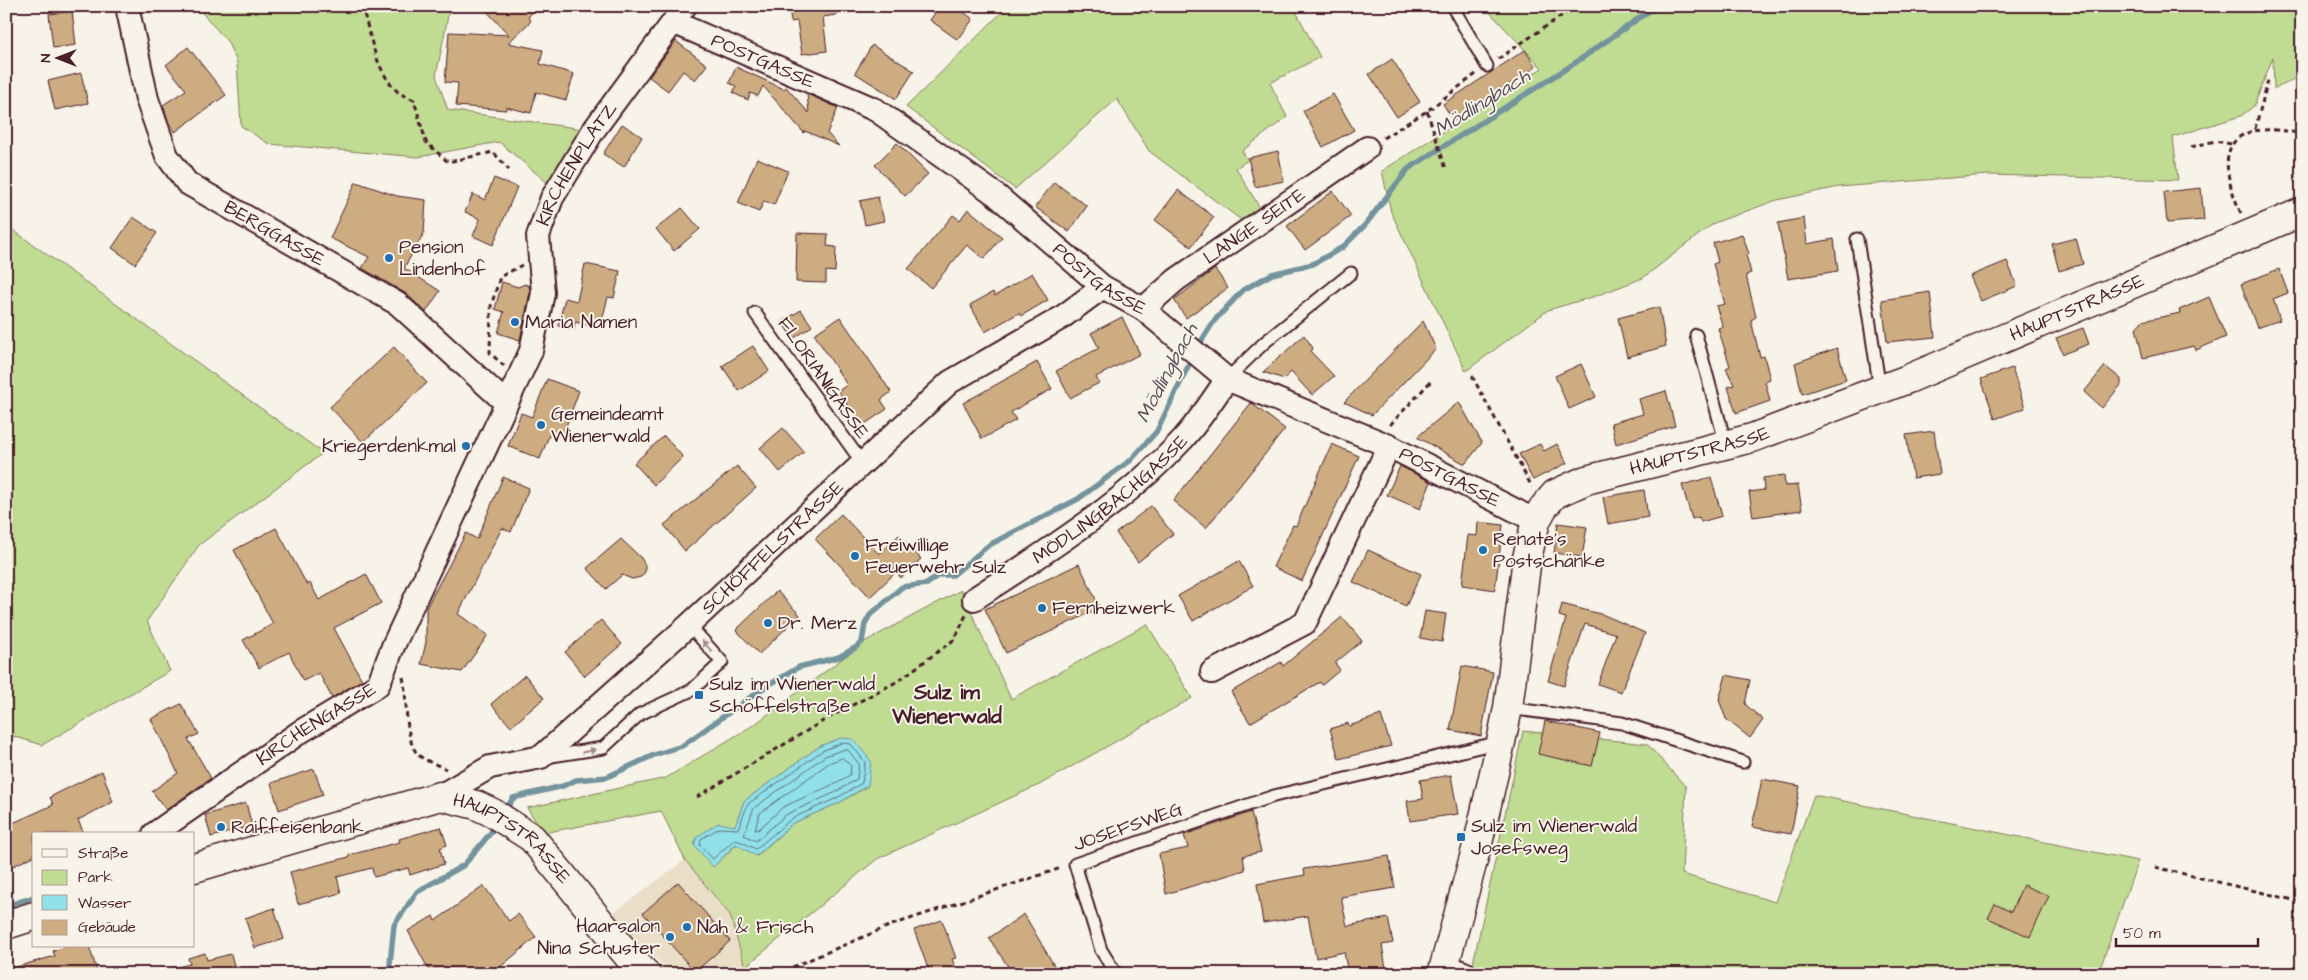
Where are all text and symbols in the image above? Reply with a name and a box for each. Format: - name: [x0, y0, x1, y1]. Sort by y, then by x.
- street label: POSTGASSE: [707, 27, 819, 95]
- north arrow: [32, 32, 82, 82]
- text: N: [36, 53, 56, 62]
- water label: Mödlingbach: [1429, 62, 1537, 144]
- street label: KIRCHENPLATZ: [529, 96, 624, 230]
- street label: LANGE SEITE: [1198, 181, 1311, 271]
- street label: BERGGASSE: [219, 193, 330, 273]
- place label: Pension Lindenhof: [399, 234, 486, 283]
- street label: POSTGASSE: [1047, 236, 1151, 322]
- marker: Pension Lindenhof: [383, 252, 395, 264]
- street label: HAUPTSTRASSE: [2005, 267, 2148, 348]
- place label: Maria Namen: [525, 309, 637, 336]
- street label: FLORIANIGASSE: [771, 312, 875, 444]
- marker: Maria Namen: [509, 316, 521, 328]
- water label: Mödlingbach: [1129, 318, 1206, 428]
- place label: Gemeindeamt Wienerwald: [551, 401, 664, 450]
- marker: Gemeindeamt Wienerwald: [535, 419, 547, 431]
- street label: HAUPTSTRASSE: [1627, 419, 1774, 482]
- street label: MÖDLINGBACHGASSE: [1027, 428, 1194, 571]
- place label: Kriegerdenkmal: [322, 433, 456, 461]
- marker: Kriegerdenkmal: [460, 440, 472, 452]
- street label: POSTGASSE: [1395, 440, 1505, 514]
- street label: SCHÖFFELSTRASSE: [695, 474, 850, 621]
- place label: Renate's Postschänke: [1493, 526, 1605, 575]
- place label: Freiwillige Feuerwehr Sulz: [865, 532, 1007, 581]
- marker: Renate's Postschänke: [1477, 544, 1489, 556]
- marker: Freiwillige Feuerwehr Sulz: [849, 550, 861, 562]
- place label: Fernheizwerk: [1052, 595, 1176, 622]
- marker: Fernheizwerk: [1036, 602, 1048, 614]
- place label: Dr. Merz: [778, 610, 858, 637]
- marker: Dr. Merz: [762, 617, 774, 629]
- one-way arrow: [701, 640, 713, 652]
- place label: Sulz im Wienerwald Schöffelstraße: [709, 671, 875, 720]
- street label: KIRCHENGASSE: [251, 676, 381, 772]
- district label: Sulz im Wienerwald: [891, 678, 1002, 731]
- marker: Sulz im Wienerwald Schöffelstraße: [693, 689, 705, 701]
- one-way arrow: [582, 747, 597, 755]
- street label: HAUPTSTRASSE: [450, 786, 577, 889]
- street label: JOSEFSWEG: [1070, 796, 1186, 858]
- place label: Sulz im Wienerwald Josefsweg: [1471, 813, 1637, 863]
- place label: Raiffeisenbank: [231, 814, 364, 841]
- marker: Raiffeisenbank: [215, 821, 227, 833]
- marker: Sulz im Wienerwald Josefsweg: [1455, 831, 1467, 843]
- legend: [32, 832, 195, 948]
- text: Straße: [78, 843, 128, 864]
- text: Park: [78, 867, 113, 888]
- text: Wasser: [78, 893, 131, 914]
- place label: Haarsalon Nina Schuster: [537, 913, 661, 962]
- place label: Nah & Frisch: [697, 914, 814, 941]
- scale bar: [2116, 915, 2258, 947]
- text: Gebäude: [78, 917, 136, 938]
- marker: Nah & Frisch: [681, 921, 693, 933]
- text: 50 m: [2123, 923, 2161, 944]
- marker: Haarsalon Nina Schuster: [664, 931, 676, 943]

